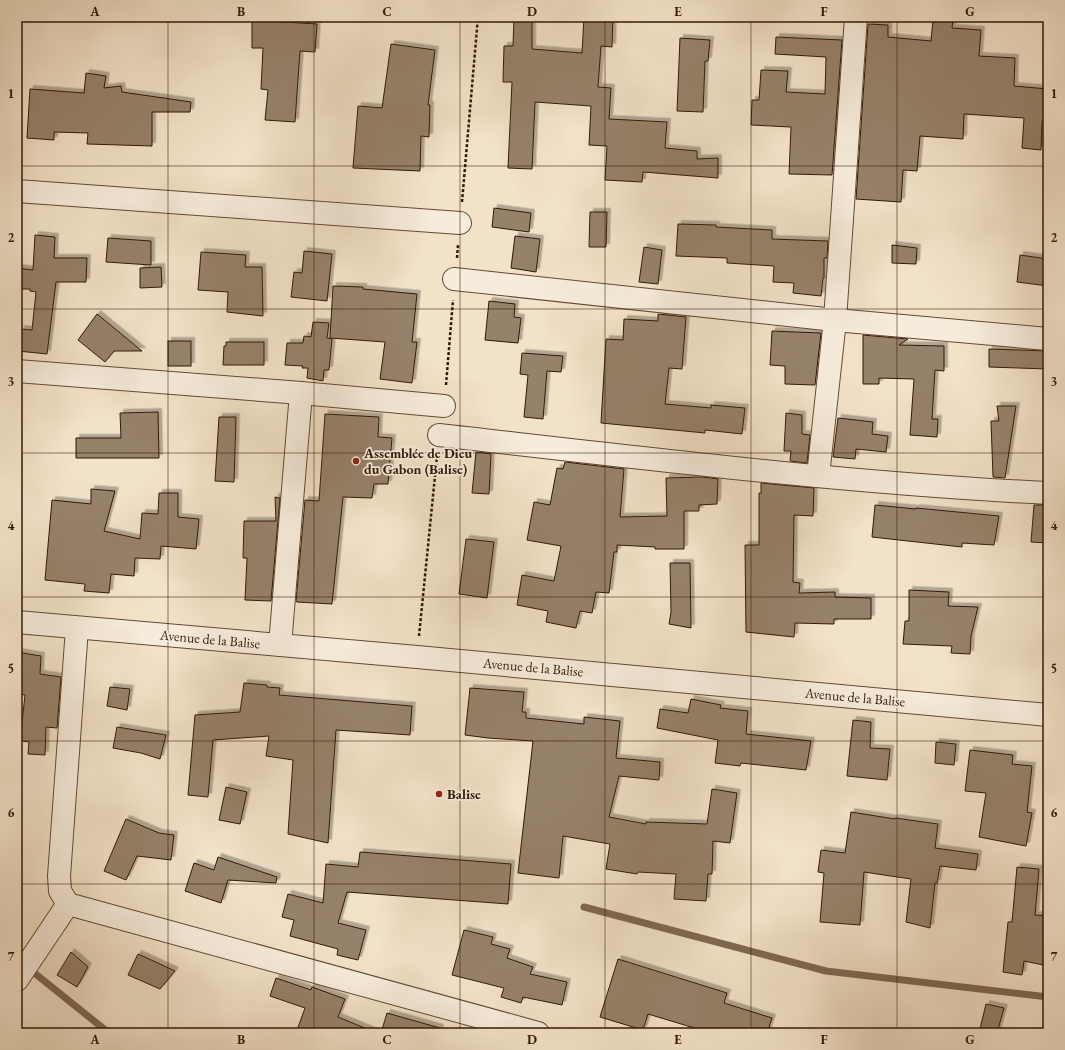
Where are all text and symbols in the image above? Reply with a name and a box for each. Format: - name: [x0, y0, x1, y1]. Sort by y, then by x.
- text: A: [89, 3, 100, 20]
- text: B: [237, 3, 245, 20]
- text: C: [382, 3, 392, 20]
- text: D: [527, 3, 537, 20]
- text: E: [674, 3, 682, 20]
- text: F: [820, 3, 828, 20]
- text: G: [965, 3, 975, 20]
- text: 1: [8, 85, 15, 102]
- text: 1: [1051, 85, 1058, 102]
- text: 2: [8, 229, 15, 246]
- text: 2: [1051, 229, 1058, 246]
- text: 3: [8, 373, 15, 390]
- text: 3: [1051, 373, 1058, 390]
- place label: Assemblée de Dieu du Gabon (Balise): [363, 444, 473, 478]
- marker: Assemblée de Dieu du Gabon (Balise): [351, 456, 361, 466]
- text: 4: [8, 517, 15, 534]
- text: 4: [1051, 517, 1058, 534]
- street label: Avenue de la Balise: [158, 626, 261, 652]
- street label: Avenue de la Balise: [481, 654, 584, 680]
- text: 5: [8, 660, 14, 677]
- text: 5: [1051, 660, 1057, 677]
- street label: Avenue de la Balise: [803, 684, 906, 710]
- place label: Balise: [447, 785, 481, 803]
- marker: Balise: [434, 789, 444, 799]
- text: 6: [8, 804, 15, 821]
- text: 6: [1051, 804, 1058, 821]
- text: 7: [8, 948, 15, 965]
- text: 7: [1051, 948, 1058, 965]
- text: A: [89, 1031, 100, 1048]
- text: B: [237, 1031, 245, 1048]
- text: C: [382, 1031, 392, 1048]
- text: D: [527, 1031, 537, 1048]
- text: E: [674, 1031, 682, 1048]
- text: F: [820, 1031, 828, 1048]
- text: G: [965, 1031, 975, 1048]

